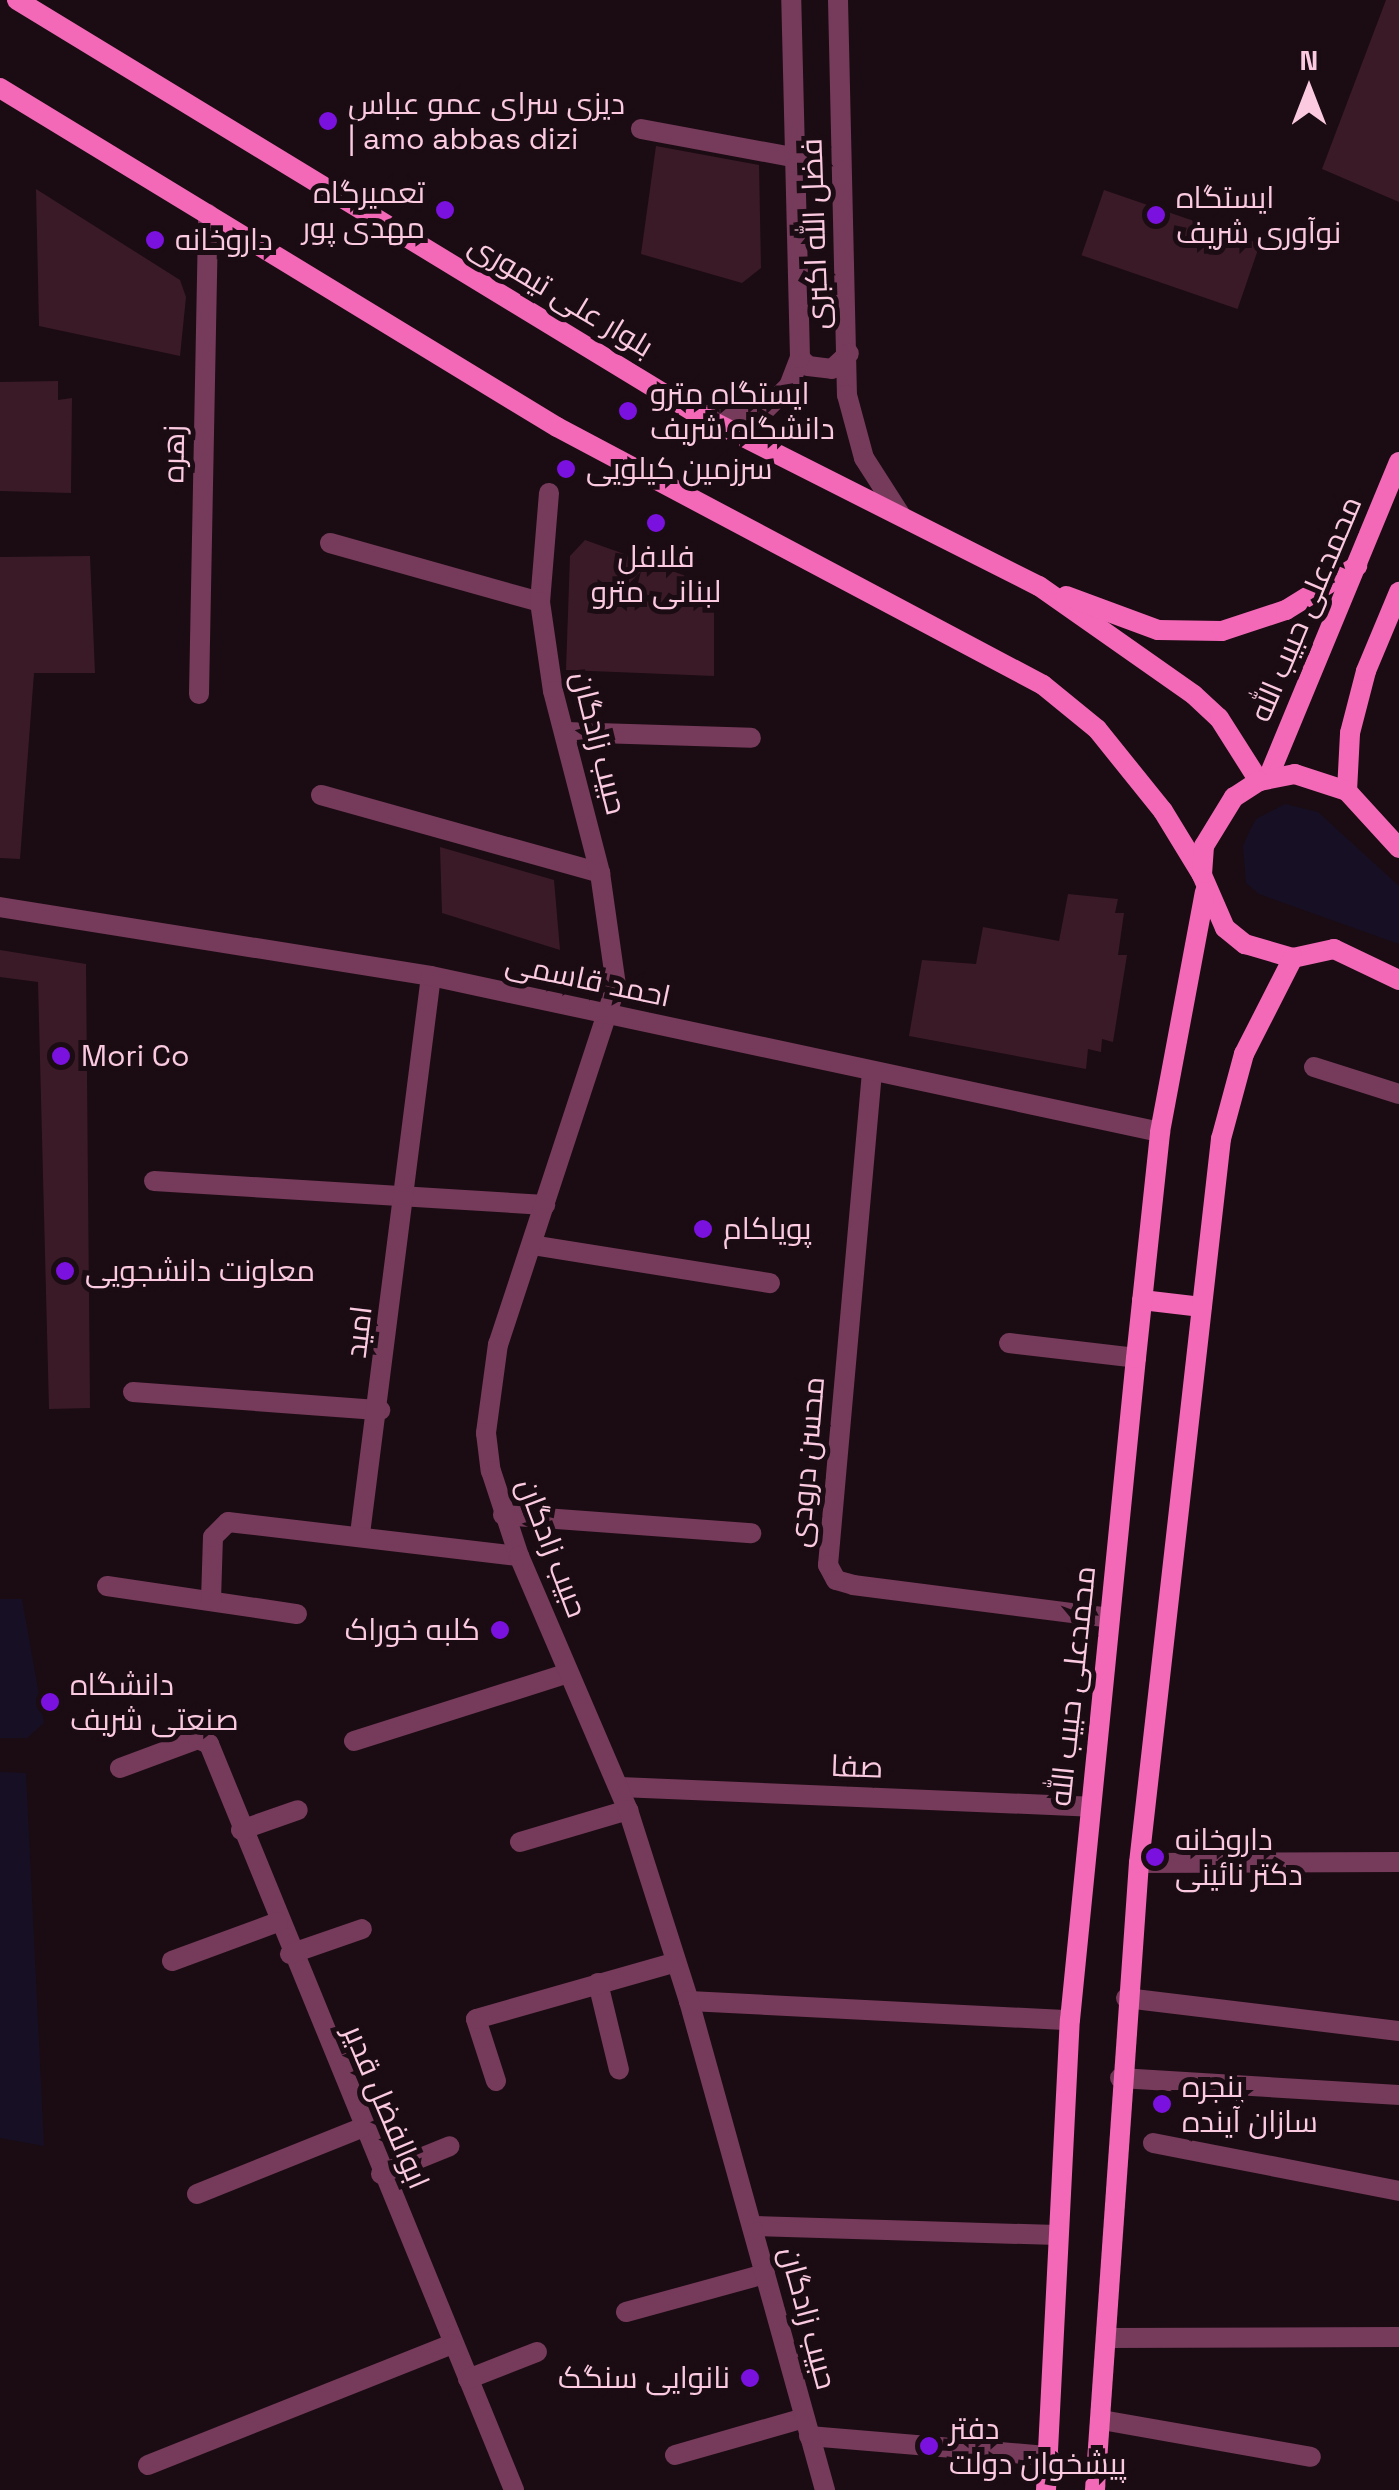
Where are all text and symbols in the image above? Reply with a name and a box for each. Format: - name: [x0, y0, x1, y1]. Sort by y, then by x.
- north arrow: [1259, 40, 1359, 140]
- text: N: [1300, 42, 1318, 78]
- place label: دیزی سرای عمو عباس | amo abbas dizi: [348, 86, 625, 156]
- marker: دیزی سرای عمو عباس | amo abbas dizi: [317, 110, 339, 132]
- street label: فضل الله اکبری: [794, 138, 836, 330]
- place label: تعمیرگاه مهدی پور: [302, 175, 425, 246]
- place label: ایستگاه نوآوری شریف: [1176, 180, 1341, 250]
- marker: تعمیرگاه مهدی پور: [434, 199, 456, 221]
- marker: ایستگاه نوآوری شریف: [1145, 204, 1167, 226]
- place label: داروخانه: [175, 222, 273, 258]
- street label: بلوار علی تیموری: [462, 227, 660, 365]
- marker: داروخانه: [144, 229, 166, 251]
- place label: ایستگاه مترو دانشگاه شریف: [650, 376, 835, 446]
- marker: ایستگاه مترو دانشگاه شریف: [615, 398, 641, 424]
- street label: زهره: [155, 425, 193, 483]
- place label: سرزمین کیلویی: [586, 451, 773, 487]
- marker: سرزمین کیلویی: [555, 458, 577, 480]
- street label: محمدعلی حبیب الله: [1242, 491, 1370, 727]
- marker: فلافل لبنانی مترو: [645, 512, 667, 534]
- place label: فلافل لبنانی مترو: [591, 539, 721, 610]
- street label: حبیب زادگان: [564, 668, 634, 818]
- street label: احمد قاسمی: [502, 945, 674, 1015]
- place label: Mori Co: [81, 1038, 190, 1074]
- marker: Mori Co: [50, 1045, 72, 1067]
- place label: پویاکام: [723, 1211, 812, 1247]
- marker: پویاکام: [692, 1218, 714, 1240]
- place label: معاونت دانشجویی: [85, 1253, 315, 1289]
- marker: معاونت دانشجویی: [54, 1260, 76, 1282]
- street label: امید: [338, 1304, 380, 1360]
- street label: محسن درودی: [782, 1375, 832, 1549]
- street label: حبیب زادگان: [509, 1473, 595, 1623]
- street label: محمدعلی حبیب الله: [1043, 1564, 1103, 1808]
- place label: کلبه خوراک: [345, 1612, 480, 1648]
- marker: کلبه خوراک: [489, 1619, 511, 1641]
- place label: دانشگاه صنعتی شریف: [70, 1667, 239, 1738]
- marker: دانشگاه صنعتی شریف: [39, 1691, 61, 1713]
- street label: صفا: [830, 1748, 884, 1786]
- place label: داروخانه دکتر نائینی: [1175, 1822, 1303, 1892]
- marker: داروخانه دکتر نائینی: [1144, 1846, 1166, 1868]
- street label: ابوالفضل قدیر: [335, 2020, 437, 2194]
- place label: پنجره سازان آینده: [1182, 2069, 1318, 2140]
- marker: پنجره سازان آینده: [1151, 2093, 1173, 2115]
- street label: حبیب زادگان: [772, 2243, 844, 2393]
- place label: نانوایی سنگک: [558, 2360, 730, 2396]
- marker: نانوایی سنگک: [739, 2367, 761, 2389]
- place label: دفتر پیشخوان دولت: [949, 2411, 1126, 2482]
- marker: دفتر پیشخوان دولت: [918, 2435, 940, 2457]

